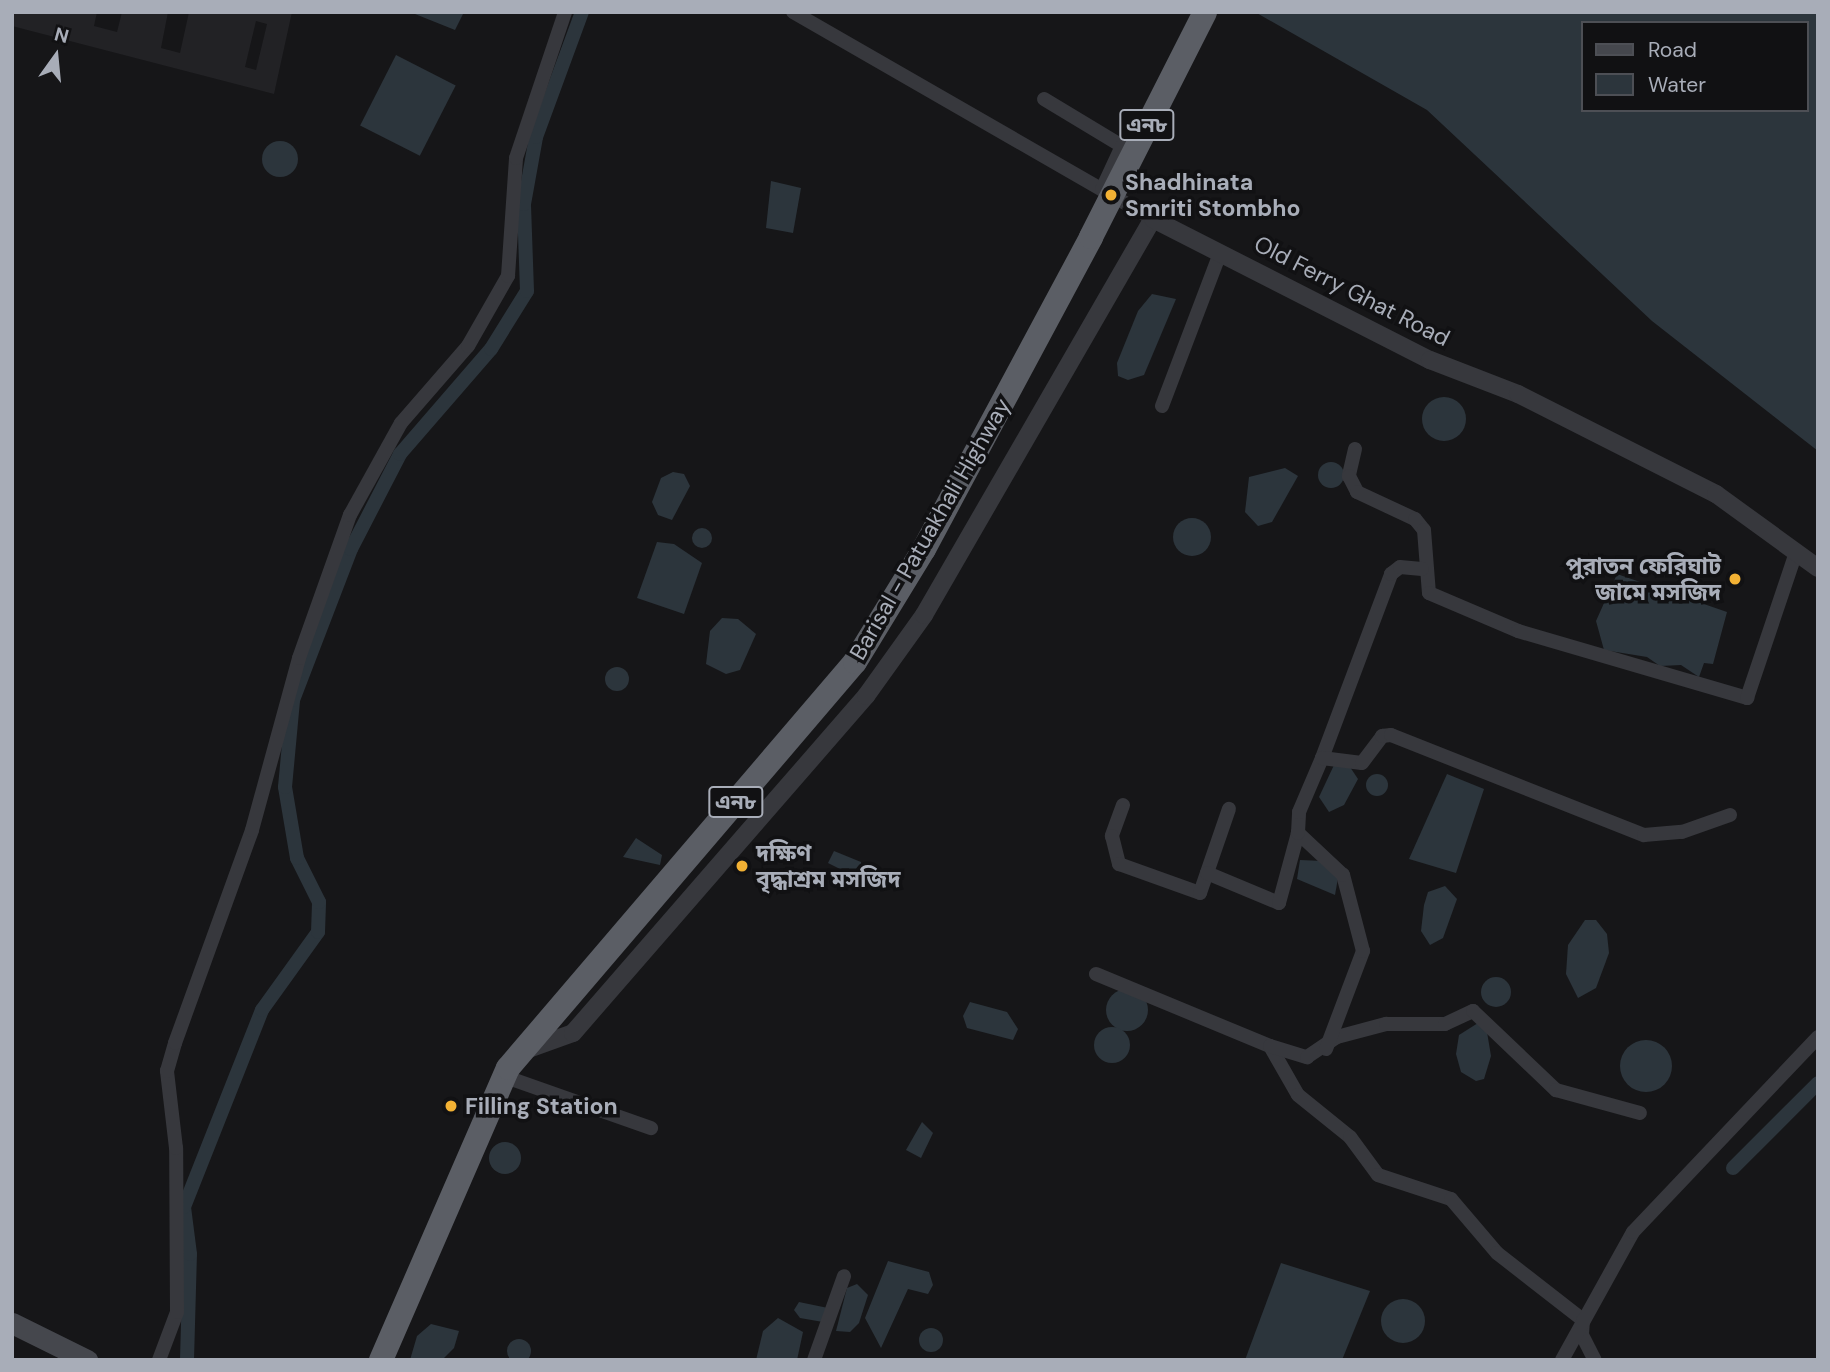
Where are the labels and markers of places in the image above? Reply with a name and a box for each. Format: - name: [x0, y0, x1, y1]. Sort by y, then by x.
- place label: Shadhinata Smriti Stombho: [1125, 168, 1300, 222]
- marker: Shadhinata Smriti Stombho: [1103, 187, 1119, 203]
- place label: পুরাতন ফেরিঘাট জামে মসজিদ: [1565, 552, 1721, 606]
- marker: পুরাতন ফেরিঘাট জামে মসজিদ: [1727, 571, 1743, 587]
- place label: দক্ষিণ বৃদ্ধাশ্রম মসজিদ: [756, 839, 900, 893]
- marker: দক্ষিণ বৃদ্ধাশ্রম মসজিদ: [734, 858, 750, 874]
- place label: Filling Station: [465, 1092, 618, 1120]
- marker: Filling Station: [443, 1098, 459, 1114]

